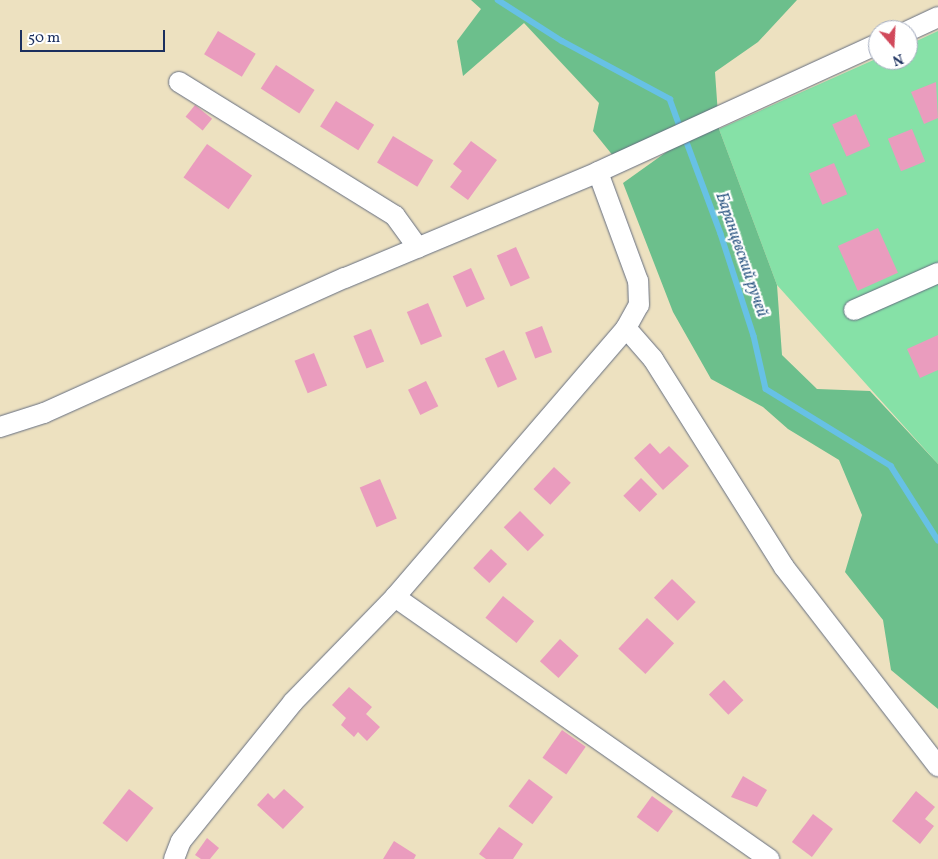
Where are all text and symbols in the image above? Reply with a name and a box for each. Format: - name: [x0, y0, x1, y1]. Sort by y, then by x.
- scale bar: [22, 20, 168, 52]
- north arrow: [868, 20, 918, 70]
- text: 50 m: [28, 28, 60, 49]
- text: N: [890, 48, 906, 69]
- water label: Баранцевский ручей: [711, 190, 771, 320]

